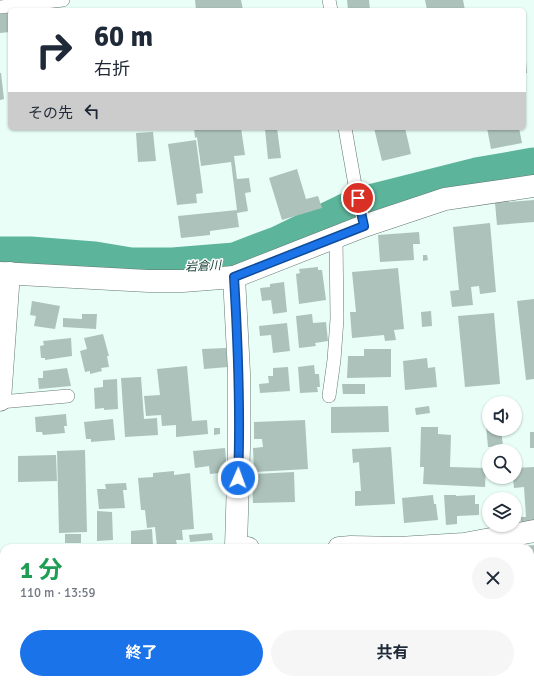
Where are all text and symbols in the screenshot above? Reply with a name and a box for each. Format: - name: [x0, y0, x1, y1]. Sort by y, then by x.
- text: 60 m: [94, 20, 153, 54]
- icon: right: [28, 24, 80, 76]
- text: 右折: [94, 58, 130, 80]
- icon: left: [81, 100, 103, 122]
- text: その先: [28, 104, 73, 122]
- pin: [341, 181, 375, 215]
- icon: arrive: [347, 187, 369, 209]
- water label: 岩倉川: [185, 258, 223, 275]
- map controls: [482, 396, 522, 532]
- button: sound: [482, 396, 522, 436]
- button: search: [482, 444, 522, 484]
- position arrow: [217, 457, 259, 499]
- button: layers: [482, 492, 522, 532]
- text: 1 分: [20, 555, 62, 585]
- button: close: [472, 557, 514, 599]
- text: 110 m · 13:59: [20, 585, 96, 601]
- button: 終了: [20, 630, 263, 676]
- button: 共有: [271, 630, 514, 676]

